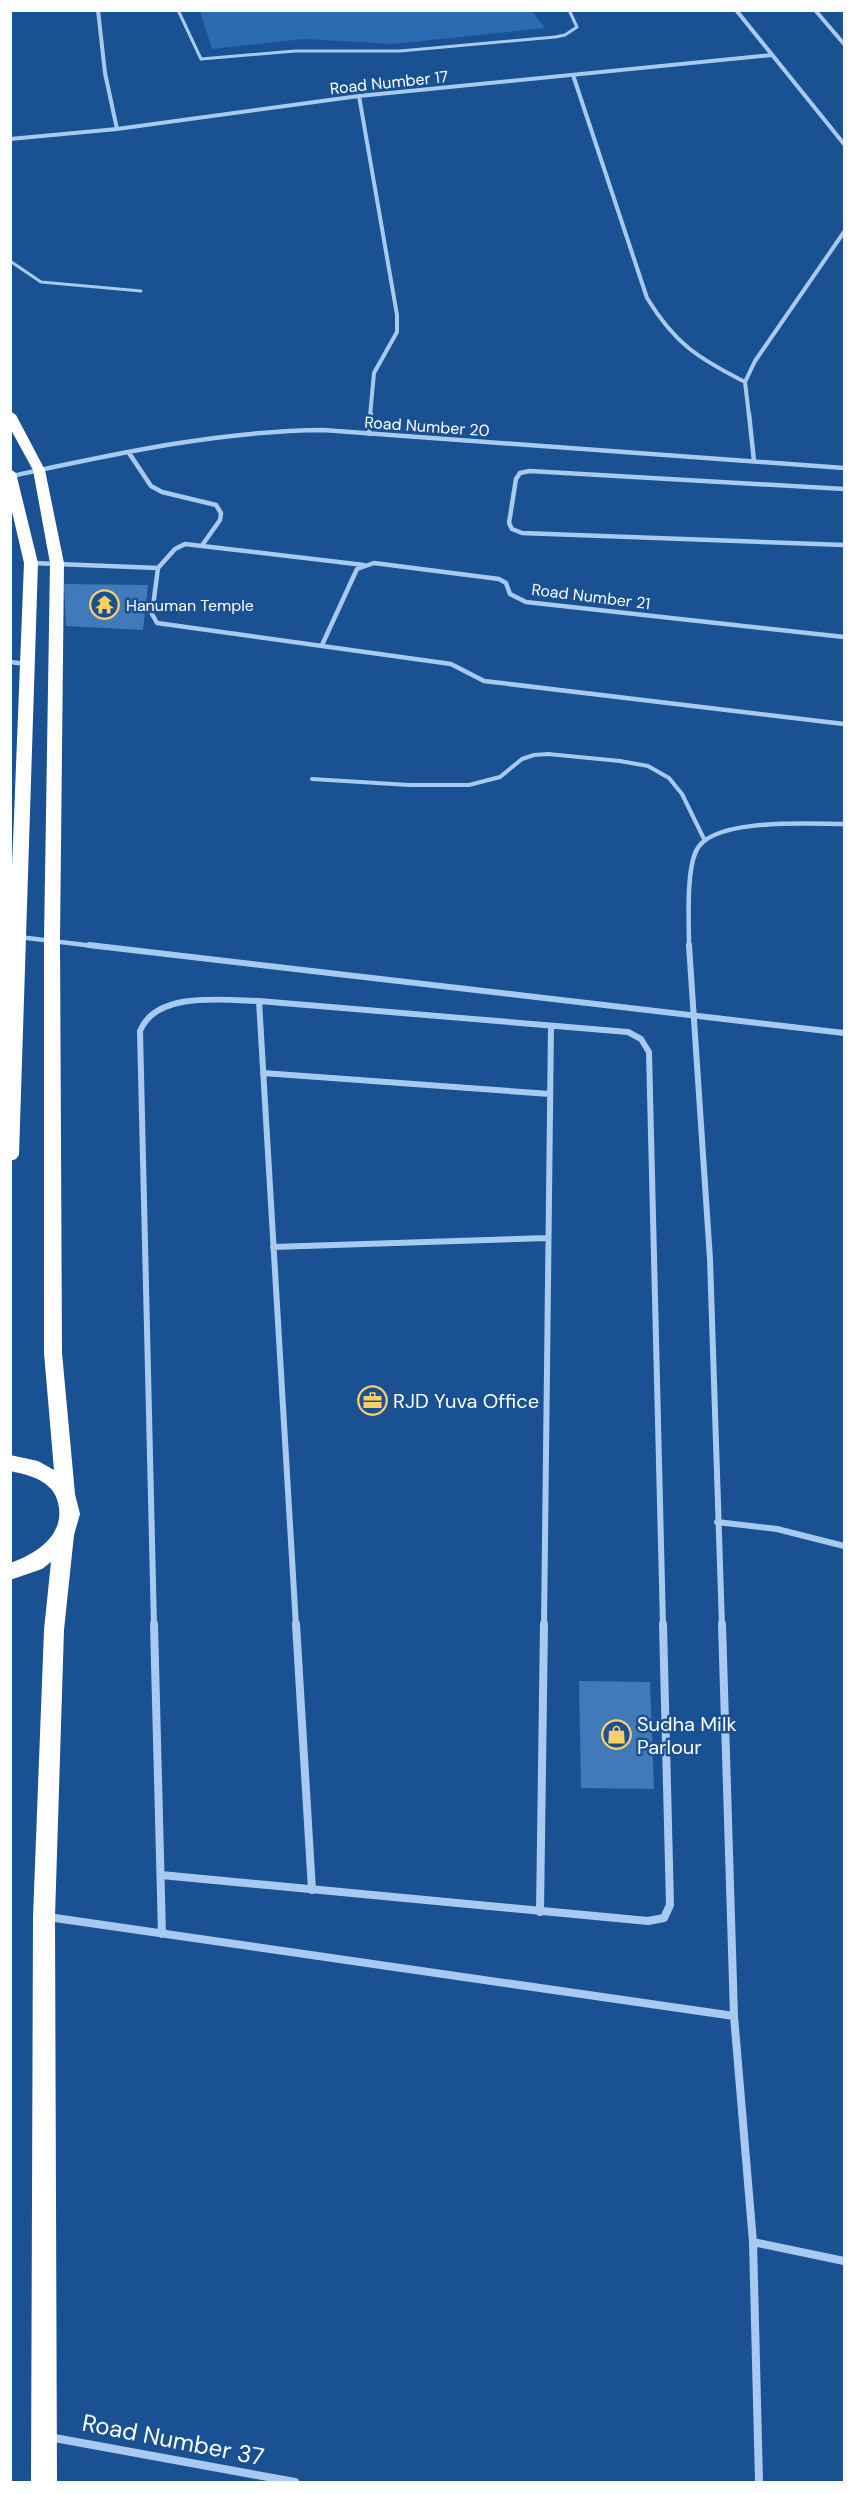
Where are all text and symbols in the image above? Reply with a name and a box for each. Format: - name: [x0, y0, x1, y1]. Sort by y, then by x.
- street label: Road Number 17: [329, 66, 449, 99]
- street label: Road Number 20: [364, 412, 490, 441]
- street label: Road Number 21: [530, 579, 652, 614]
- temple icon: Hanuman Temple: [89, 589, 121, 621]
- place label: Hanuman Temple: [126, 595, 254, 616]
- office icon: RJD Yuva Office: [356, 1385, 388, 1417]
- place label: RJD Yuva Office: [393, 1388, 539, 1414]
- place label: Sudha Milk Parlour: [637, 1711, 736, 1760]
- shop icon: Sudha Milk Parlour: [600, 1719, 632, 1751]
- street label: Road Number 37: [80, 2407, 267, 2472]

